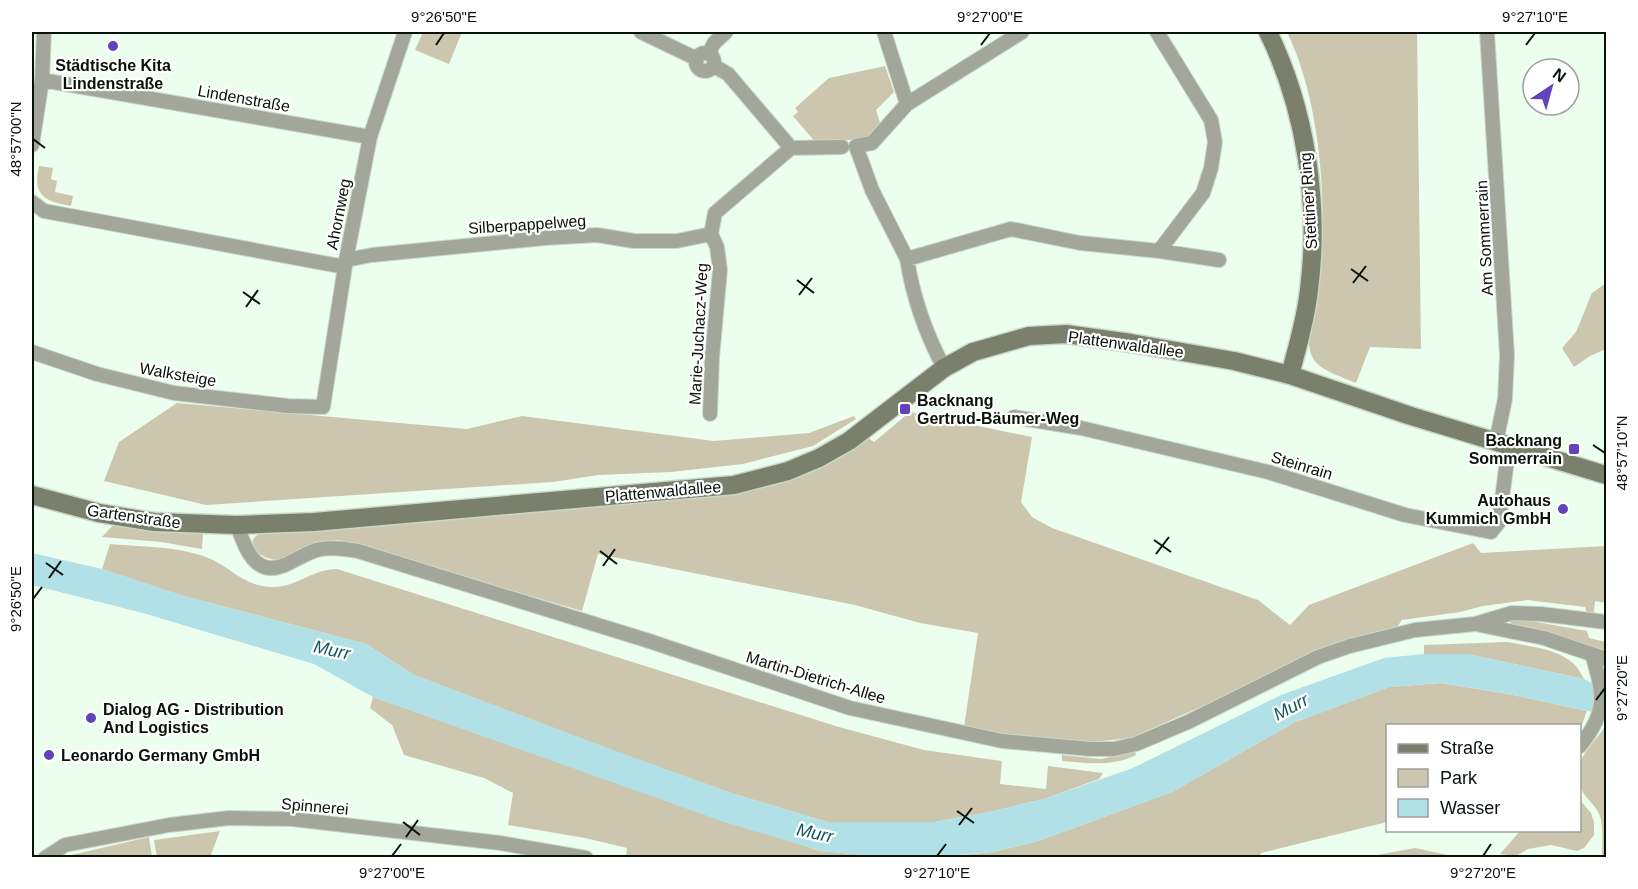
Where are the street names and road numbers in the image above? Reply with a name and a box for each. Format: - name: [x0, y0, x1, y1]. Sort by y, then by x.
- street label: Lindenstraße: [196, 82, 291, 115]
- street label: Stettiner Ring: [1297, 152, 1320, 250]
- street label: Ahornweg: [323, 177, 354, 251]
- street label: Am Sommerrain: [1473, 180, 1496, 296]
- street label: Silberpappelweg: [467, 212, 587, 237]
- street label: Marie-Juchacz-Weg: [686, 263, 711, 405]
- street label: Plattenwaldallee: [1067, 328, 1185, 361]
- street label: Walksteige: [138, 359, 218, 390]
- street label: Steinrain: [1269, 448, 1335, 483]
- street label: Plattenwaldallee: [604, 478, 722, 505]
- street label: Gartenstraße: [86, 502, 182, 531]
- street label: Martin-Dietrich-Allee: [744, 648, 888, 707]
- street label: Spinnerei: [281, 795, 349, 818]

